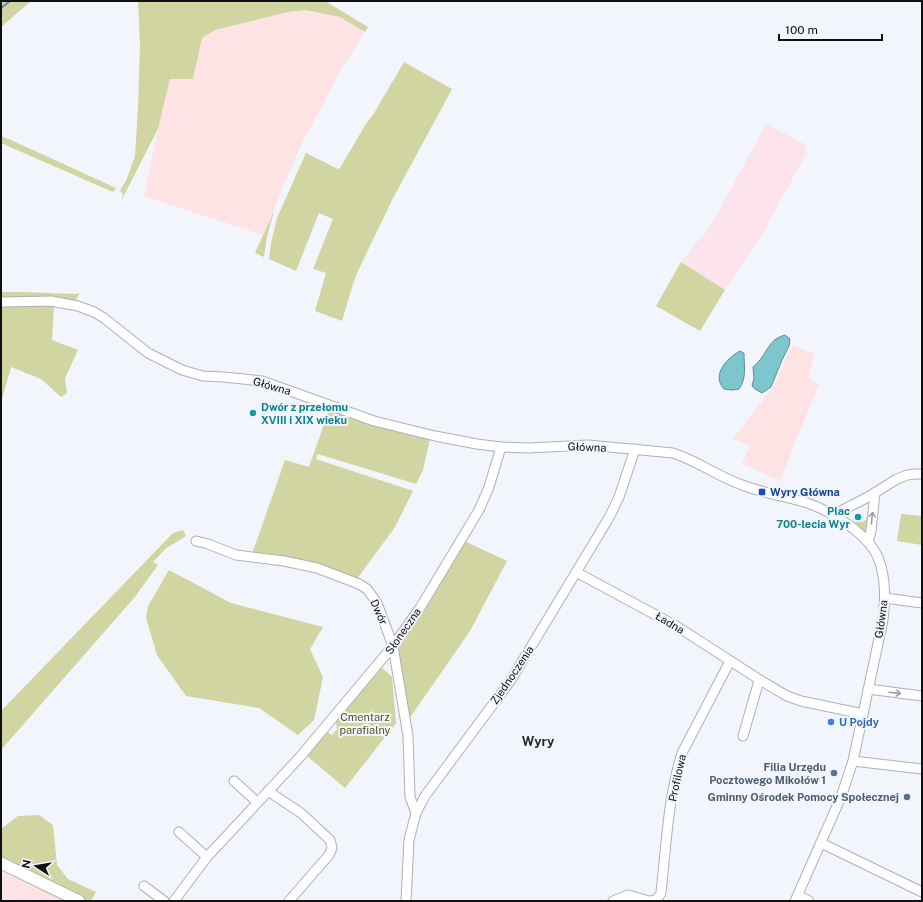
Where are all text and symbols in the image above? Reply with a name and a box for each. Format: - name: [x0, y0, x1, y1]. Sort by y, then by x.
- scale bar: [779, 16, 882, 42]
- text: 100 m: [785, 23, 818, 37]
- street label: Główna: [252, 375, 292, 397]
- place label: Dwór z przełomu XVIII i XIX wieku: [261, 401, 348, 426]
- marker: Dwór z przełomu XVIII i XIX wieku: [248, 408, 258, 418]
- street label: Główna: [567, 440, 607, 454]
- place label: Wyry Główna: [770, 486, 840, 498]
- marker: Wyry Główna: [757, 487, 767, 497]
- place label: Plac 700-lecia Wyr: [776, 505, 850, 530]
- marker: Plac 700-lecia Wyr: [853, 512, 863, 522]
- one-way arrow: [868, 512, 876, 525]
- street label: Dwór: [368, 597, 390, 627]
- street label: Główna: [872, 599, 890, 639]
- street label: Słoneczna: [383, 606, 423, 656]
- street label: Ładna: [653, 610, 687, 636]
- street label: Zjednoczenia: [488, 644, 536, 706]
- one-way arrow: [888, 689, 901, 696]
- park label: Cmentarz parafialny: [340, 711, 391, 736]
- place label: U Pojdy: [839, 716, 880, 728]
- marker: U Pojdy: [826, 717, 836, 727]
- district label: Wyry: [522, 734, 555, 749]
- street label: Profilowa: [666, 753, 688, 803]
- place label: Filia Urzędu Pocztowego Mikołów 1: [709, 761, 826, 786]
- marker: Filia Urzędu Pocztowego Mikołów 1: [829, 768, 839, 778]
- place label: Gminny Ośrodek Pomocy Społecznej: [708, 791, 899, 803]
- marker: Gminny Ośrodek Pomocy Społecznej: [902, 792, 912, 802]
- north arrow: [16, 846, 56, 886]
- text: N: [19, 858, 33, 869]

